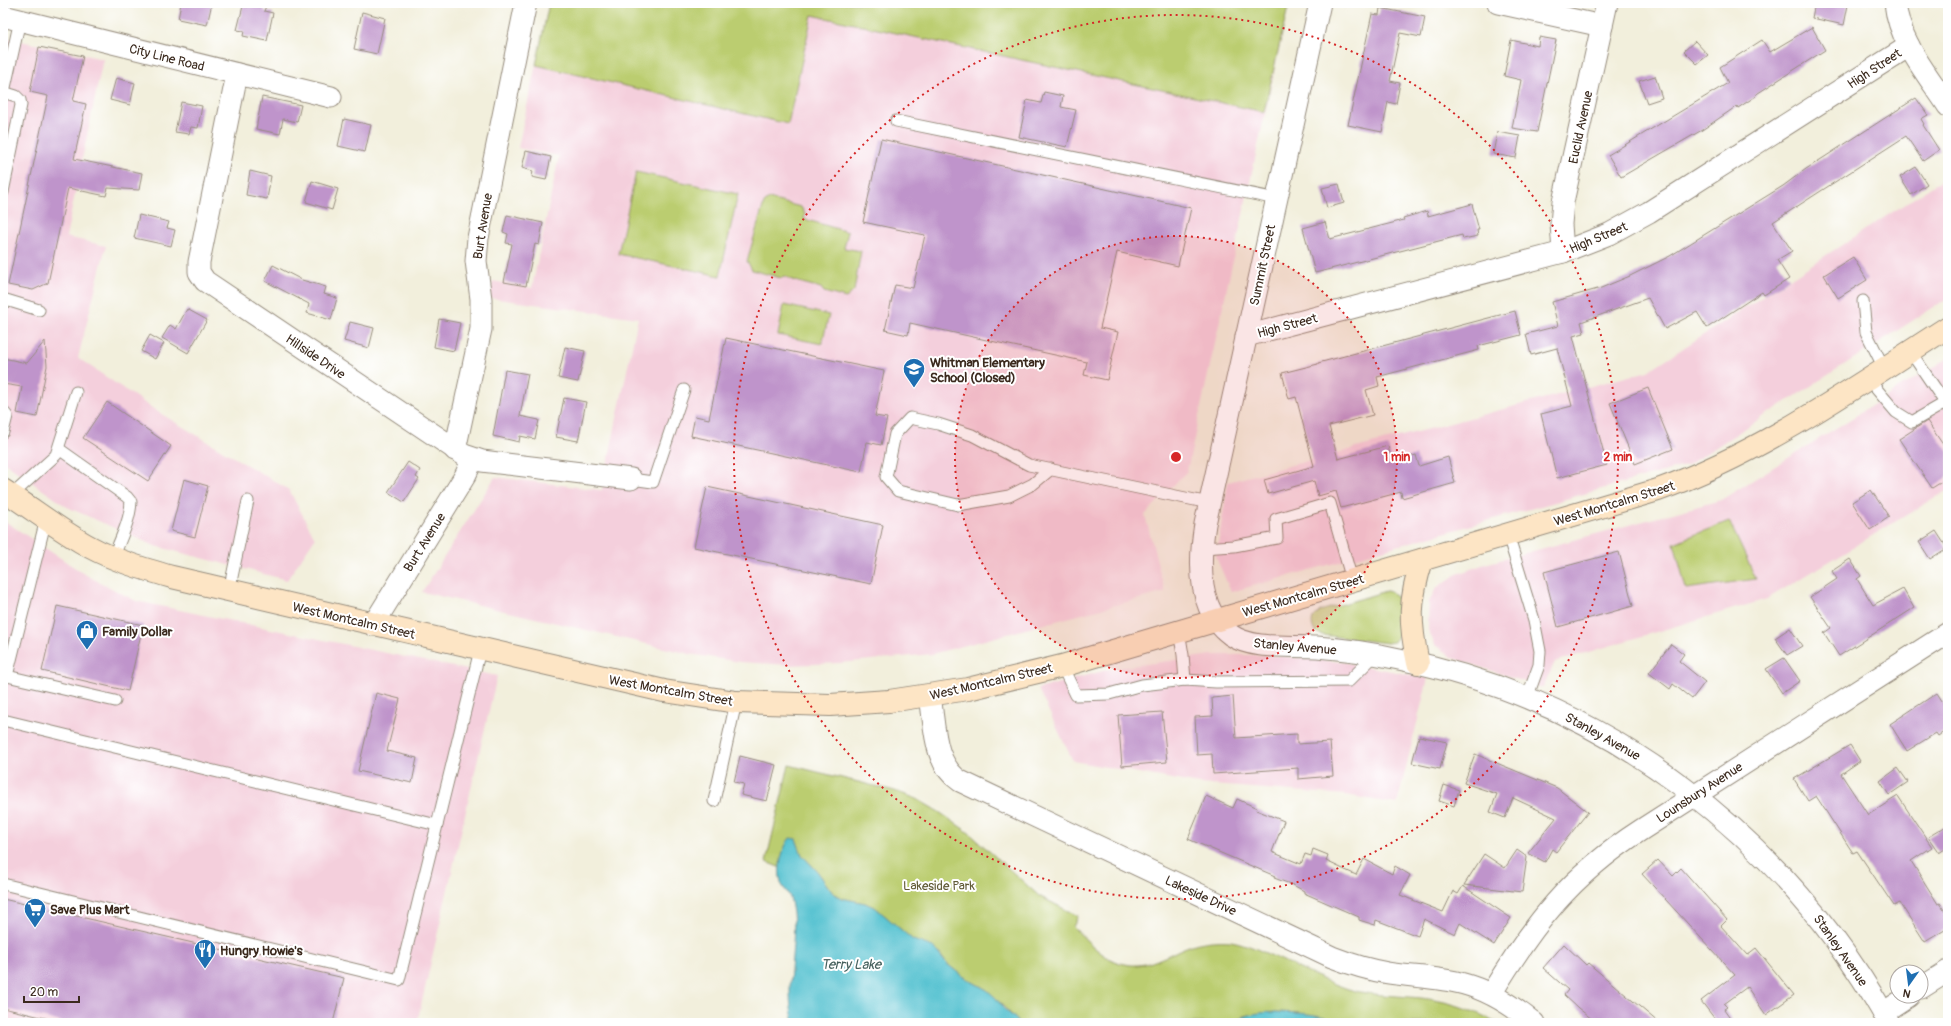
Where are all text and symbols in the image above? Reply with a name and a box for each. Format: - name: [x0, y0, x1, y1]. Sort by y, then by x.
- street label: City Line Road: [127, 41, 206, 75]
- street label: High Street: [1844, 45, 1905, 92]
- street label: Euclid Avenue: [1565, 89, 1597, 165]
- street label: Burt Avenue: [470, 191, 496, 260]
- street label: High Street: [1567, 218, 1630, 257]
- street label: Summit Street: [1247, 222, 1280, 307]
- street label: High Street: [1256, 310, 1320, 342]
- street label: Hillside Drive: [283, 331, 349, 383]
- place label: Whitman Elementary School (Closed): [930, 355, 1045, 386]
- school or university icon: Whitman Elementary School (Closed): [901, 356, 927, 389]
- centre of rings: [1169, 450, 1183, 464]
- text: 1 min: [1384, 450, 1411, 465]
- text: 2 min: [1604, 450, 1633, 465]
- street label: West Montcalm Street: [1552, 478, 1677, 530]
- street label: Burt Avenue: [400, 510, 450, 575]
- street label: West Montcalm Street: [1241, 571, 1366, 621]
- street label: West Montcalm Street: [291, 599, 417, 643]
- shop icon: Family Dollar: [74, 618, 100, 651]
- place label: Family Dollar: [102, 624, 173, 640]
- street label: Stanley Avenue: [1253, 635, 1338, 659]
- street label: West Montcalm Street: [928, 660, 1055, 704]
- street label: West Montcalm Street: [608, 672, 735, 710]
- street label: Stanley Avenue: [1562, 710, 1643, 764]
- street label: Lounsbury Avenue: [1653, 759, 1746, 827]
- street label: Lakeside Drive: [1162, 872, 1239, 920]
- park label: Lakeside Park: [903, 878, 975, 894]
- supermarket icon: Save Plus Mart: [22, 896, 48, 929]
- place label: Save Plus Mart: [50, 902, 130, 918]
- street label: Stanley Avenue: [1810, 912, 1871, 990]
- restaurant icon: Hungry Howie's: [192, 937, 218, 970]
- place label: Hungry Howie's: [220, 943, 303, 959]
- water label: Terry Lake: [821, 956, 883, 973]
- north arrow: [1889, 964, 1929, 1004]
- scale bar: [24, 978, 79, 1004]
- text: 20 m: [30, 985, 59, 1000]
- text: N: [1901, 986, 1912, 1000]

